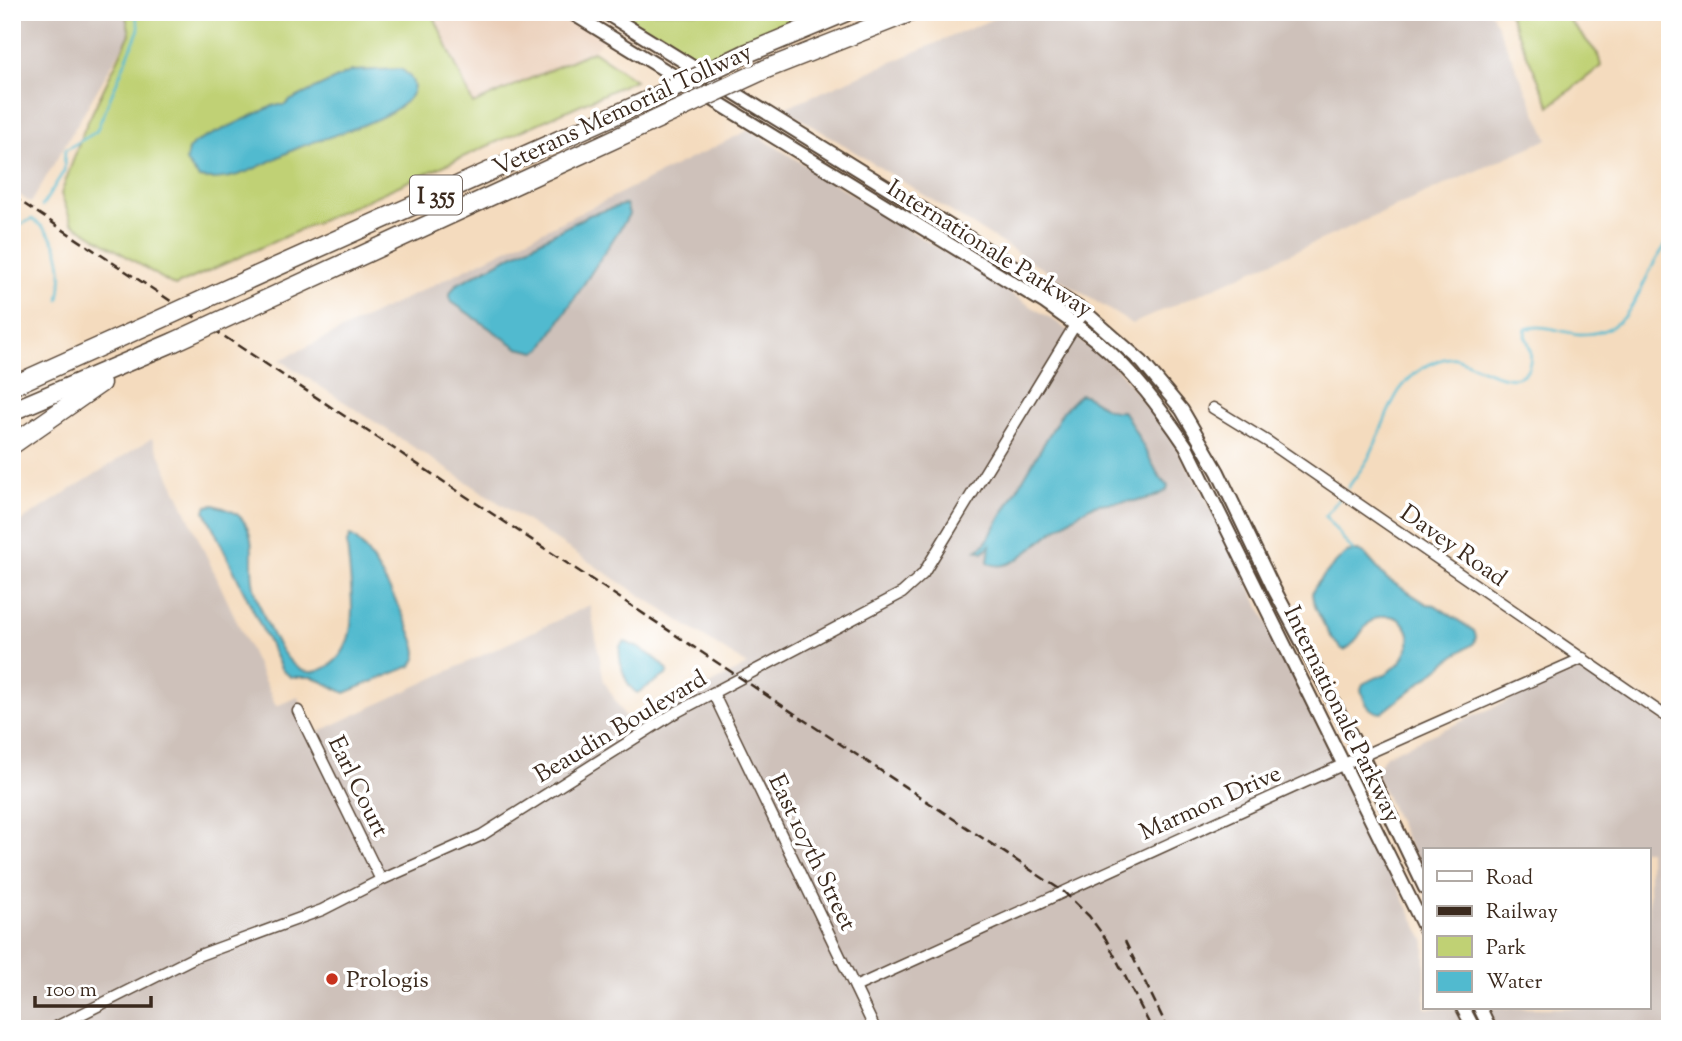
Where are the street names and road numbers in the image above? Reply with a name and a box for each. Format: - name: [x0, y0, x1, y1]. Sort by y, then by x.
- street label: Veterans Memorial Tollway: [488, 36, 758, 186]
- street label: Internationale Parkway: [879, 172, 1099, 327]
- road number: I 355: [410, 176, 462, 214]
- street label: Davey Road: [1393, 497, 1514, 596]
- street label: Internationale Parkway: [1274, 601, 1409, 829]
- street label: Beaudin Boulevard: [528, 663, 714, 793]
- street label: Earl Court: [318, 731, 396, 843]
- street label: Marmon Drive: [1135, 757, 1287, 850]
- street label: East 107th Street: [759, 769, 864, 937]

